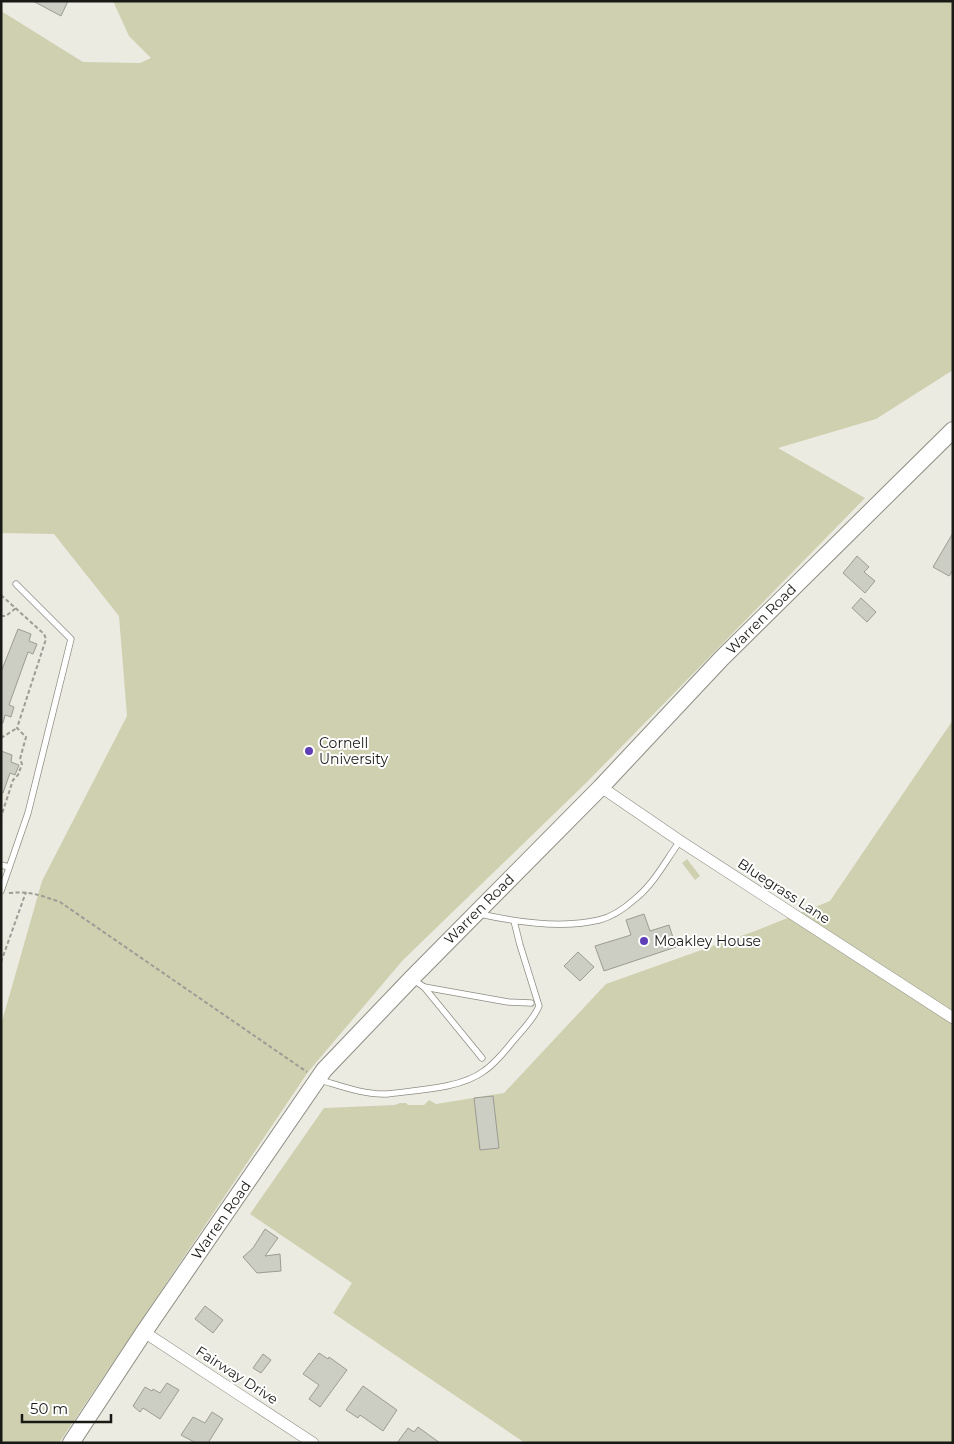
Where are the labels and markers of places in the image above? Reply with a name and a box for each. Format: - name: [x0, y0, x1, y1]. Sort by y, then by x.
- place label: Cornell University: [319, 734, 388, 768]
- marker: Cornell University: [303, 745, 315, 757]
- place label: Moakley House: [654, 932, 761, 950]
- marker: Moakley House: [638, 935, 650, 947]

